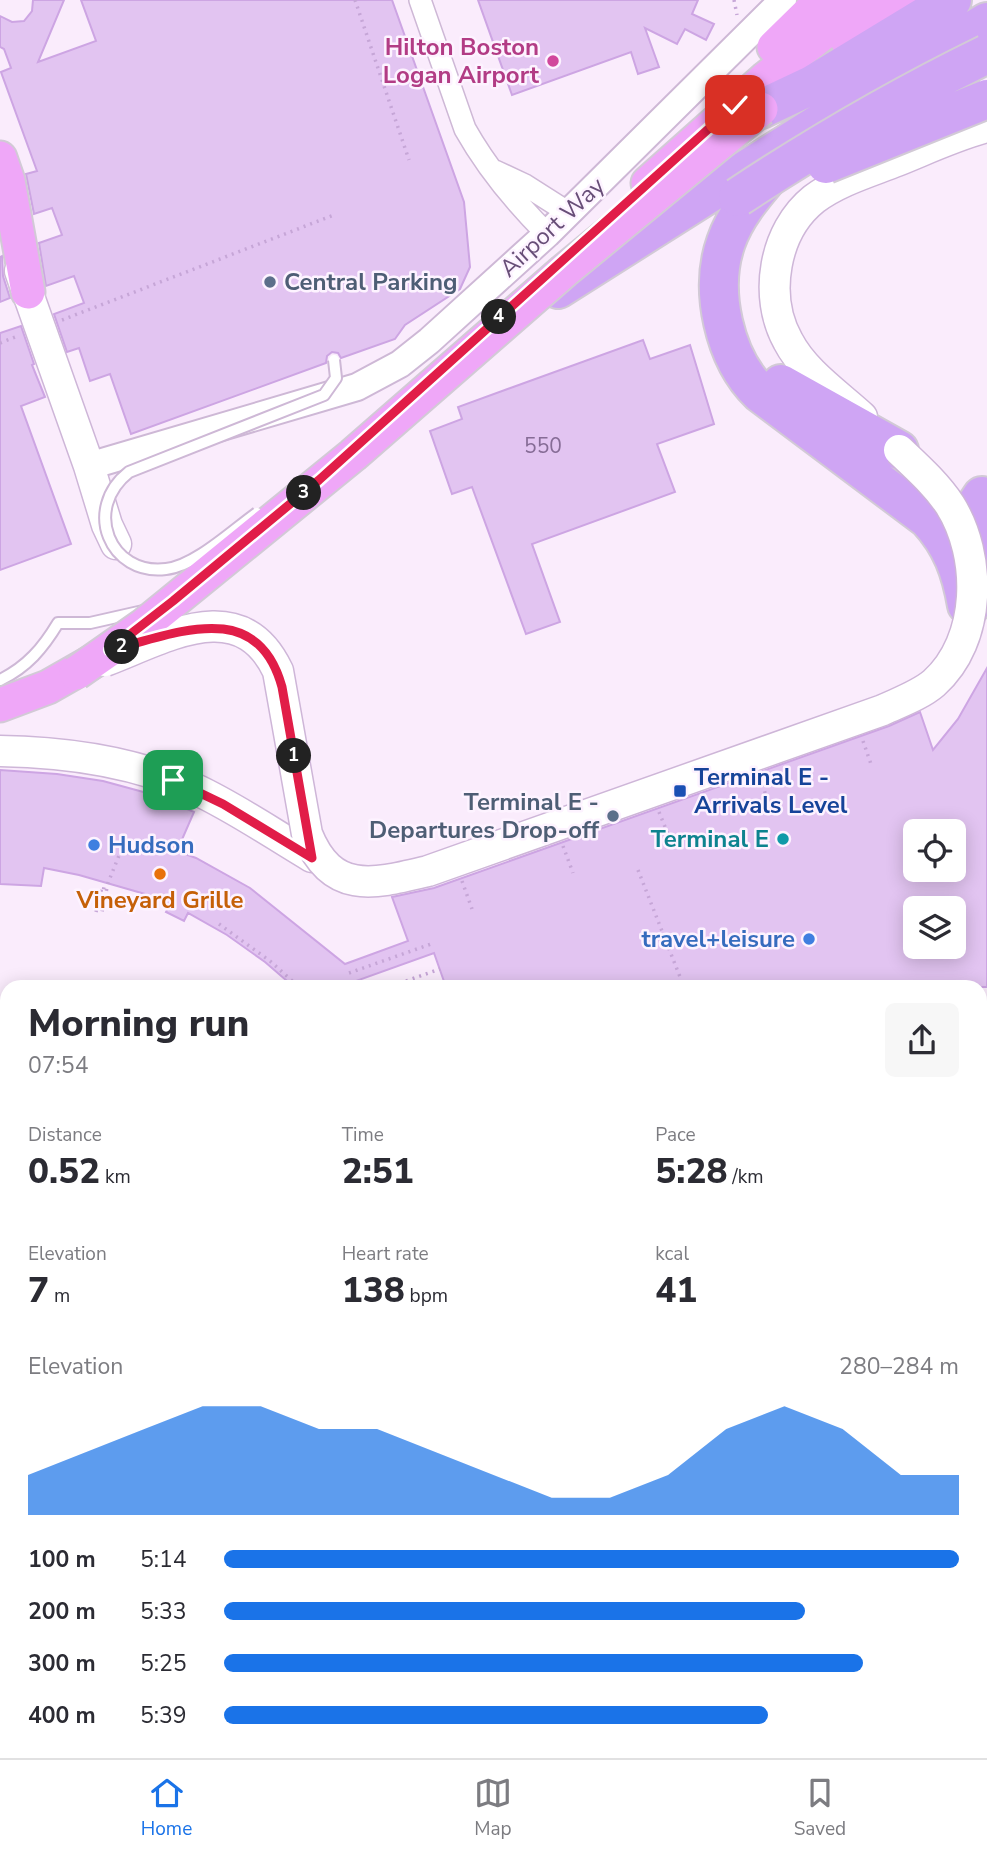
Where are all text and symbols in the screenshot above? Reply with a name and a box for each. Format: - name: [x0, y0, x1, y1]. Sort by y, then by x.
- place label: Hilton Boston Logan Airport: [383, 31, 540, 91]
- marker: Hilton Boston Logan Airport: [545, 53, 561, 69]
- pin: [705, 75, 765, 135]
- icon: check: [716, 86, 754, 124]
- street label: Airport Way: [493, 170, 612, 284]
- place label: Central Parking: [284, 266, 457, 298]
- marker: Central Parking: [262, 274, 278, 290]
- pin: 4: [482, 300, 516, 334]
- text: 4: [493, 303, 504, 329]
- house number: 550: [524, 432, 562, 460]
- pin: 3: [286, 476, 322, 510]
- text: 3: [298, 479, 309, 505]
- pin: 2: [104, 630, 140, 664]
- text: 2: [116, 633, 127, 659]
- pin: 1: [276, 738, 312, 774]
- text: 1: [288, 742, 299, 768]
- pin: [143, 750, 203, 810]
- icon: arrive: [154, 761, 192, 799]
- place label: Terminal E - Arrivals Level: [694, 761, 848, 821]
- marker: Terminal E - Arrivals Level: [672, 783, 688, 799]
- place label: Terminal E - Departures Drop-off: [369, 786, 600, 846]
- marker: Terminal E - Departures Drop-off: [605, 808, 621, 824]
- map controls: [903, 819, 966, 959]
- button: locate: [903, 819, 966, 882]
- place label: Terminal E: [651, 823, 769, 855]
- place label: Hudson: [108, 829, 194, 861]
- marker: Terminal E: [775, 831, 791, 847]
- marker: Hudson: [86, 837, 102, 853]
- marker: Vineyard Grille: [152, 866, 168, 882]
- place label: Vineyard Grille: [75, 884, 244, 916]
- button: layers: [903, 896, 966, 959]
- place label: travel+leisure: [642, 923, 795, 955]
- marker: travel+leisure: [801, 931, 817, 947]
- text: Morning run: [28, 998, 249, 1049]
- button: share: [885, 1003, 959, 1077]
- text: 07:54: [28, 1050, 88, 1081]
- text: Distance: [28, 1122, 102, 1148]
- text: Time: [342, 1122, 384, 1148]
- text: Pace: [655, 1122, 696, 1148]
- text: 0.52: [28, 1148, 100, 1195]
- text: 2:51: [342, 1148, 414, 1195]
- text: 5:28: [655, 1148, 727, 1195]
- text: km: [100, 1164, 131, 1190]
- text: /km: [727, 1164, 763, 1190]
- text: Elevation: [28, 1241, 107, 1267]
- text: Heart rate: [342, 1241, 429, 1267]
- text: kcal: [655, 1241, 689, 1267]
- text: 7: [28, 1267, 49, 1314]
- text: 138: [342, 1267, 405, 1314]
- text: 41: [655, 1267, 697, 1314]
- text: m: [49, 1283, 70, 1309]
- text: bpm: [405, 1283, 448, 1309]
- text: Elevation: [28, 1351, 123, 1382]
- text: 280–284 m: [839, 1351, 959, 1382]
- text: 100 m: [28, 1544, 96, 1575]
- text: 5:14: [140, 1544, 187, 1575]
- text: 200 m: [28, 1596, 96, 1627]
- text: 5:33: [140, 1596, 187, 1627]
- text: 300 m: [28, 1648, 96, 1679]
- text: 5:25: [140, 1648, 187, 1679]
- text: 400 m: [28, 1700, 96, 1731]
- text: 5:39: [140, 1700, 187, 1731]
- tab: Home: [141, 1774, 192, 1842]
- tab: Map: [474, 1774, 512, 1842]
- tab: Saved: [794, 1774, 846, 1842]

